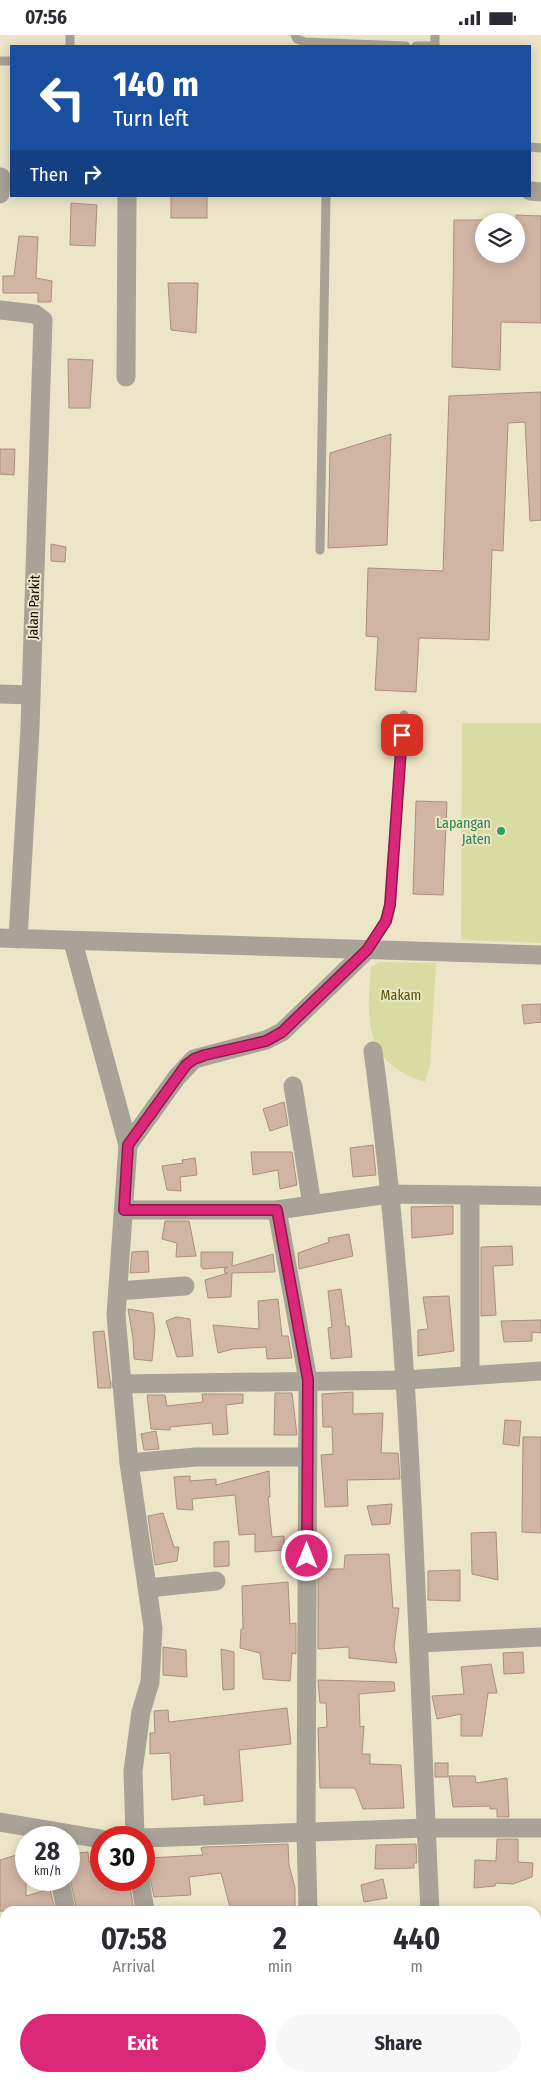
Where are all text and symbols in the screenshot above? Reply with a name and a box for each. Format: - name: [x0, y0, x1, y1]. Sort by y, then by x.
- text: 07:56: [25, 6, 67, 29]
- text: 140 m: [113, 63, 199, 105]
- icon: left: [30, 65, 95, 130]
- text: Turn left: [113, 105, 189, 132]
- icon: right: [78, 160, 106, 188]
- text: Then: [30, 163, 68, 186]
- map controls: [475, 213, 525, 263]
- button: layers: [475, 213, 525, 263]
- street label: Jalan Parkit: [24, 574, 44, 640]
- pin: [381, 714, 423, 756]
- icon: arrive: [388, 721, 416, 749]
- place label: Lapangan Jaten: [436, 815, 491, 848]
- marker: Lapangan Jaten: [495, 825, 507, 837]
- park label: Makam: [381, 987, 421, 1004]
- position arrow: [280, 1529, 332, 1581]
- speed limit sign: 30: [90, 1826, 155, 1891]
- text: 28: [35, 1837, 60, 1867]
- text: km/h: [34, 1864, 61, 1878]
- text: 07:58: [101, 1921, 167, 1957]
- text: 2: [273, 1921, 287, 1957]
- text: 440: [393, 1921, 440, 1957]
- text: Arrival: [113, 1957, 155, 1976]
- text: min: [268, 1957, 292, 1976]
- text: m: [411, 1957, 423, 1976]
- button: Exit: [20, 2014, 266, 2072]
- button: Share: [276, 2014, 521, 2072]

